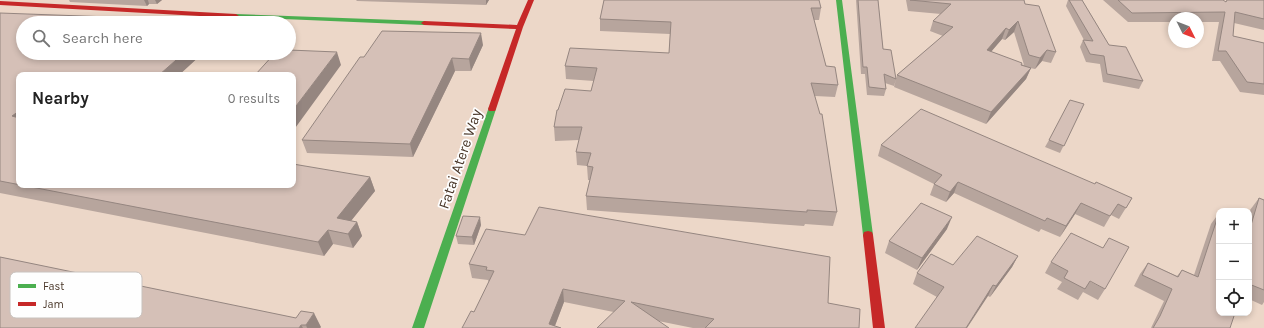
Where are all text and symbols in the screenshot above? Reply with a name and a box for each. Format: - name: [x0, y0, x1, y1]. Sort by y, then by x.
- north arrow: [1168, 12, 1204, 48]
- search box: [16, 16, 296, 60]
- icon: search: [30, 27, 52, 49]
- text: Search here: [62, 29, 143, 47]
- text: Nearby: [32, 88, 89, 108]
- text: 0 results: [228, 91, 280, 106]
- street label: Fatai Atere Way: [434, 107, 486, 211]
- map controls: [1216, 208, 1252, 316]
- button: +: [1216, 208, 1252, 244]
- button: −: [1216, 244, 1252, 280]
- legend: [10, 272, 142, 318]
- text: Fast: [43, 280, 64, 293]
- button: locate: [1216, 280, 1252, 316]
- text: Jam: [43, 298, 64, 311]

